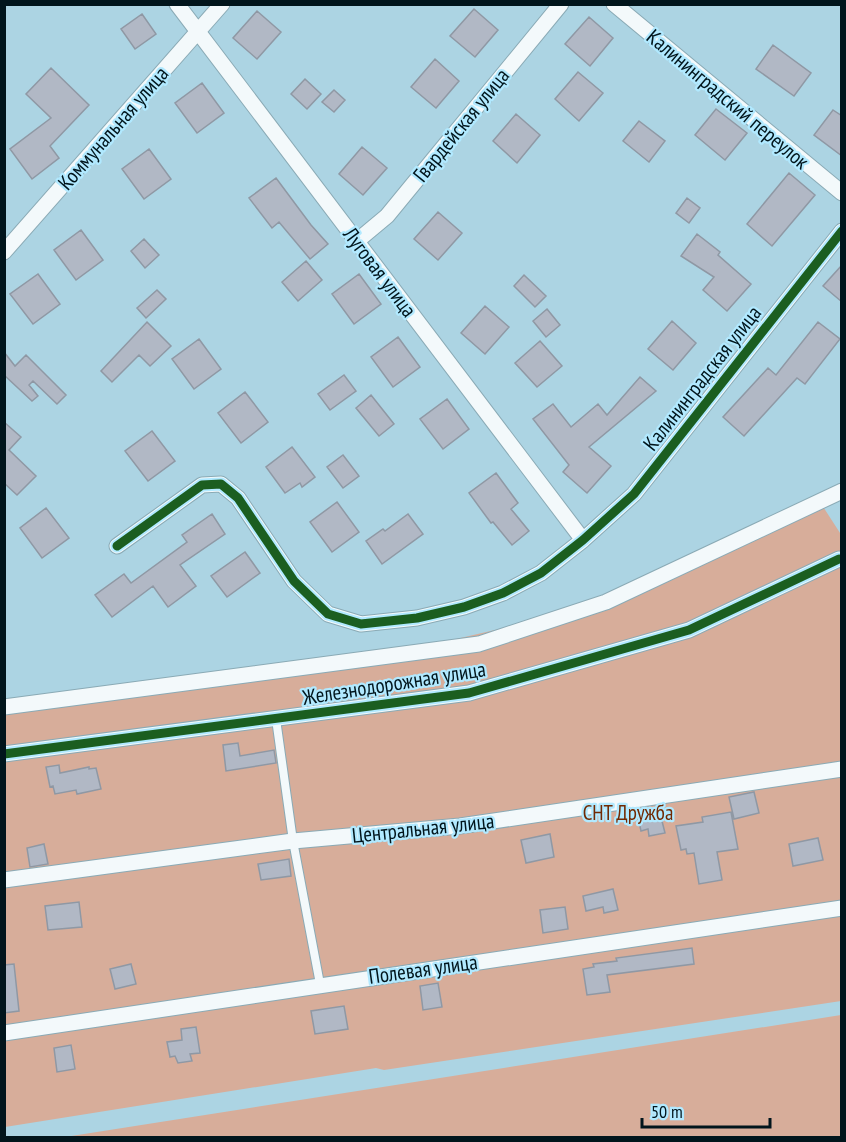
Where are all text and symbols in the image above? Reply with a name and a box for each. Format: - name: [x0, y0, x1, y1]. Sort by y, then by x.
- street label: Калининградский переулок: [641, 23, 815, 175]
- street label: Коммунальная улица: [52, 61, 174, 195]
- street label: Гвардейская улица: [407, 63, 515, 187]
- street label: Луговая улица: [337, 221, 423, 322]
- street label: Калининградская улица: [637, 300, 767, 456]
- street label: Железнодорожная улица: [300, 655, 487, 711]
- park label: СНТ Дружба: [583, 799, 673, 826]
- street label: Центральная улица: [351, 807, 495, 849]
- street label: Полевая улица: [367, 948, 479, 990]
- scale bar: [642, 1091, 770, 1129]
- text: 50 m: [651, 1100, 683, 1123]

